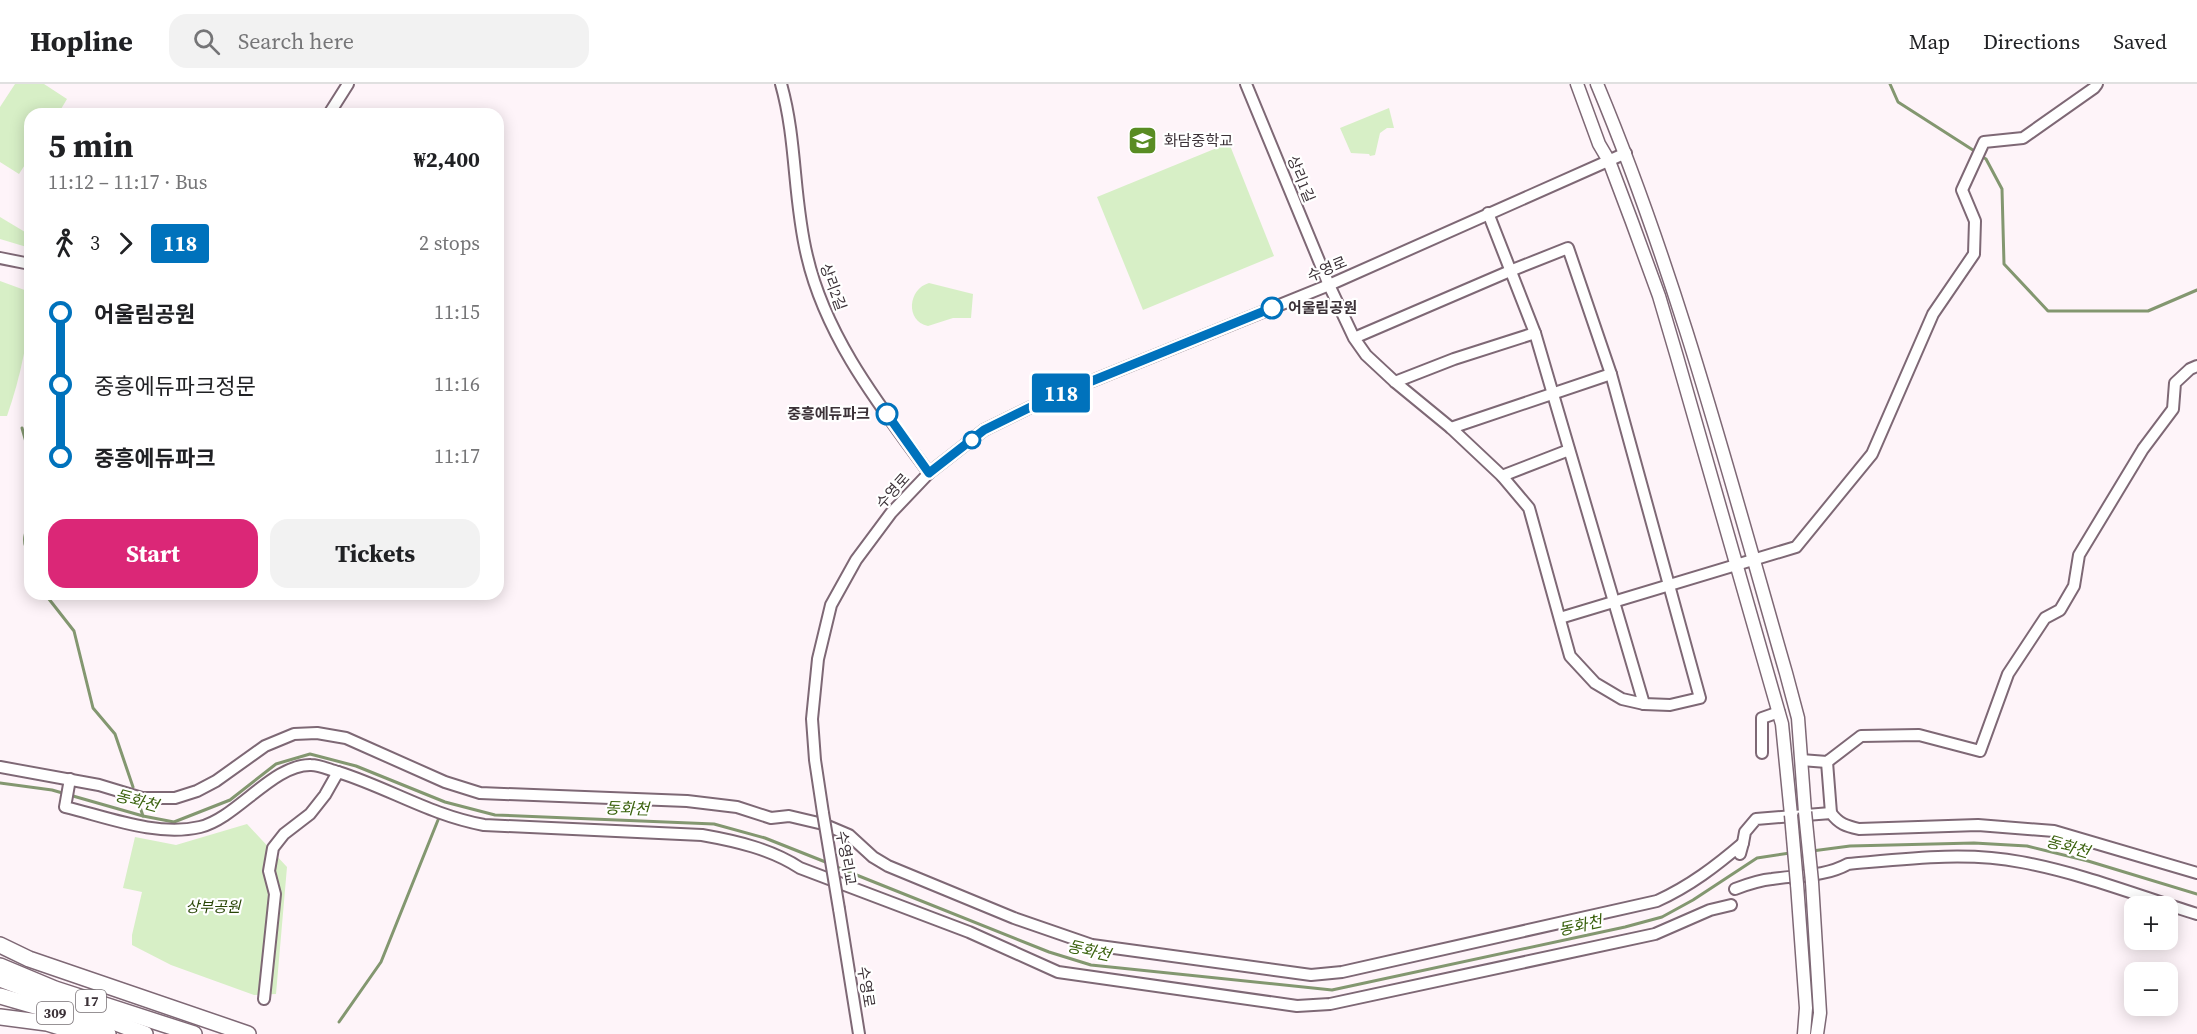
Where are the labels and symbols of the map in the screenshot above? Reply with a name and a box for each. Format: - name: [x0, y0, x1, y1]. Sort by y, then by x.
- school or university icon: 화담중학교: [1127, 125, 1159, 157]
- place label: 화담중학교: [1164, 130, 1233, 151]
- street label: 상리1길: [1283, 152, 1320, 205]
- street label: 수영로: [1304, 251, 1350, 286]
- street label: 상리2길: [815, 260, 852, 313]
- marker: 어울림공원: [1261, 297, 1283, 319]
- place label: 어울림공원: [1288, 297, 1357, 318]
- line badge: 118: [1026, 374, 1096, 412]
- place label: 중흥에듀파크: [787, 403, 870, 424]
- marker: 중흥에듀파크: [876, 403, 898, 425]
- unlabelled marker: [963, 431, 981, 449]
- street label: 수영로: [871, 468, 914, 513]
- water label: 동화천: [113, 784, 163, 817]
- water label: 동화천: [605, 796, 652, 820]
- street label: 수영리교: [831, 829, 862, 887]
- water label: 동화천: [2044, 829, 2094, 863]
- park label: 상부공원: [185, 896, 242, 917]
- water label: 동화천: [1556, 909, 1606, 940]
- water label: 동화천: [1065, 934, 1115, 966]
- street label: 수영로: [853, 965, 880, 1009]
- road number: 17: [76, 990, 106, 1012]
- road number: 309: [37, 1002, 73, 1024]

